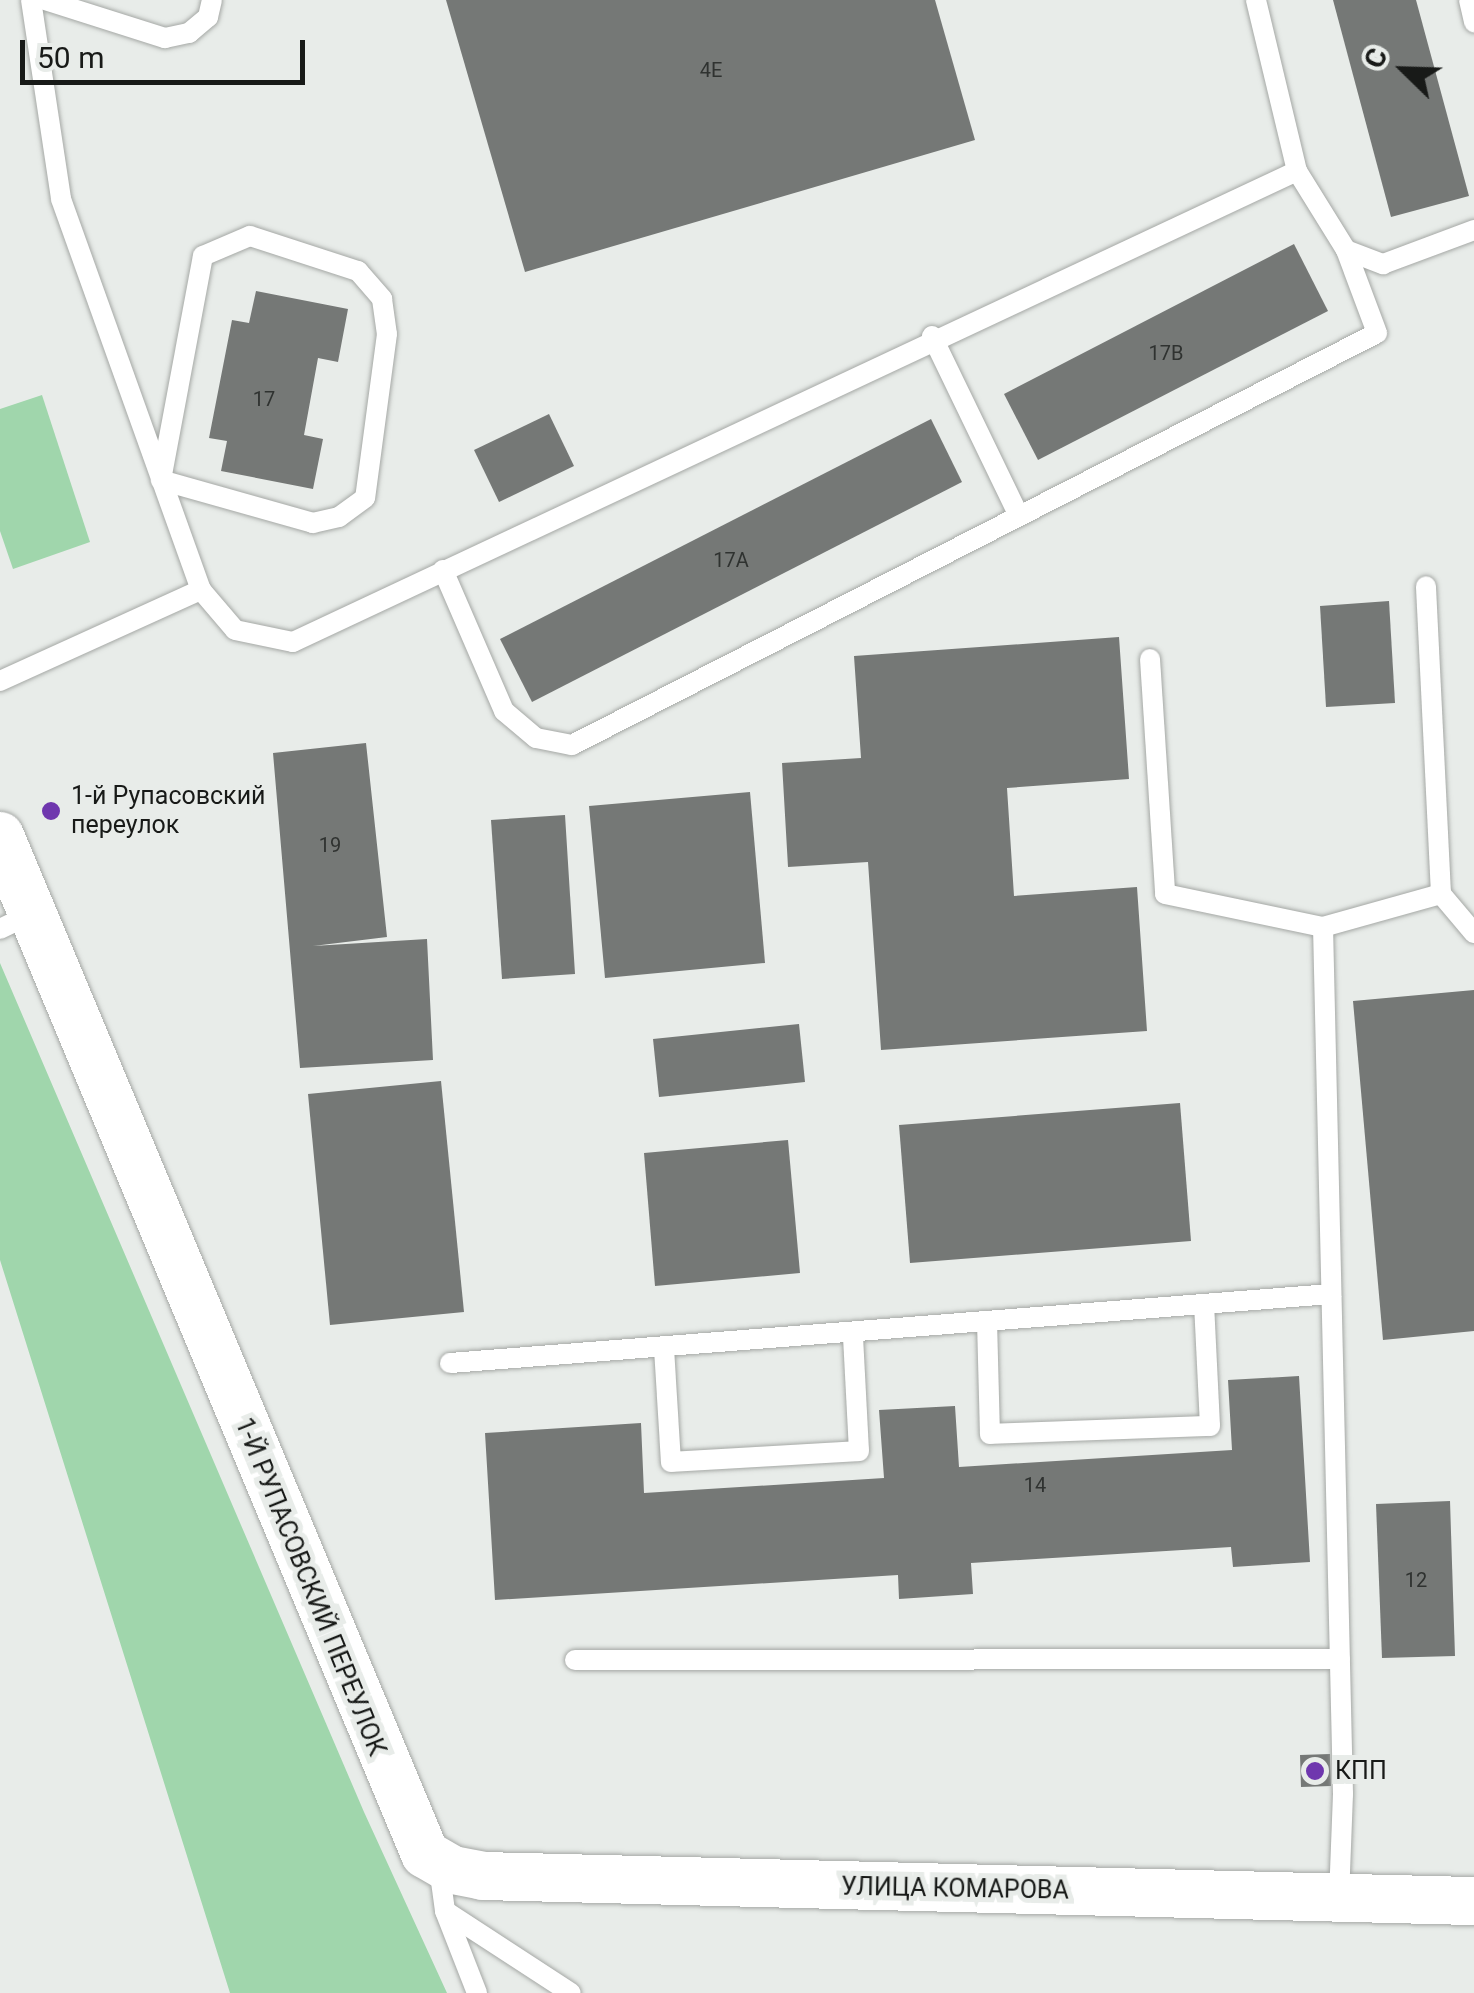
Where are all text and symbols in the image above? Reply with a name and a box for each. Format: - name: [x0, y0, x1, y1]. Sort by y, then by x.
- scale bar: [25, 20, 310, 82]
- north arrow: [1354, 20, 1454, 120]
- text: 50 m: [37, 40, 104, 75]
- text: С: [1357, 43, 1395, 73]
- house number: 4Е: [700, 58, 722, 82]
- house number: 17В: [1149, 341, 1183, 365]
- house number: 17: [253, 387, 275, 411]
- house number: 17А: [713, 548, 749, 572]
- place label: 1-й Рупасовский переулок: [71, 782, 265, 841]
- marker: 1-й Рупасовский переулок: [40, 800, 62, 822]
- house number: 19: [319, 833, 341, 857]
- street label: 1-Й РУПАСОВСКИЙ ПЕРЕУЛОК: [228, 1414, 392, 1760]
- house number: 14: [1024, 1473, 1046, 1497]
- house number: 12: [1405, 1568, 1427, 1592]
- place label: КПП: [1335, 1756, 1387, 1786]
- marker: КПП: [1304, 1760, 1326, 1782]
- street label: УЛИЦА КОМАРОВА: [841, 1872, 1069, 1906]

